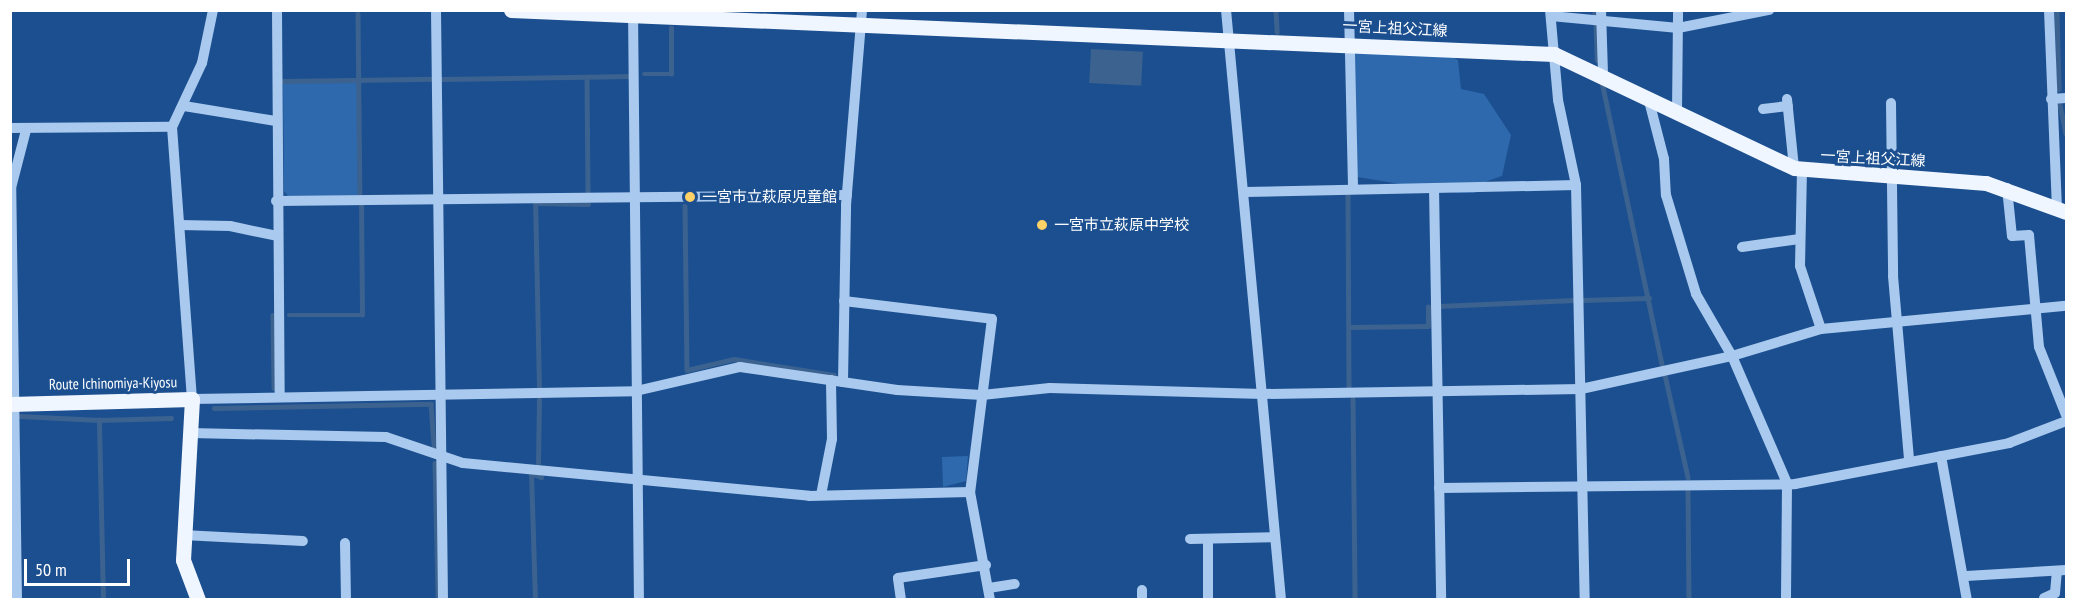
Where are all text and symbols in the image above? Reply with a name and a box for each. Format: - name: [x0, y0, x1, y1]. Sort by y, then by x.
- street label: 一宮上祖父江線: [1342, 16, 1448, 40]
- street label: 一宮上祖父江線: [1820, 146, 1926, 170]
- place label: 一宮市立萩原児童館: [702, 188, 837, 206]
- marker: 一宮市立萩原児童館: [683, 190, 697, 204]
- place label: 一宮市立萩原中学校: [1054, 216, 1189, 234]
- marker: 一宮市立萩原中学校: [1035, 218, 1049, 232]
- street label: Route Ichinomiya-Kiyosu: [49, 373, 177, 393]
- scale bar: [27, 547, 134, 585]
- text: 50 m: [35, 558, 67, 581]

